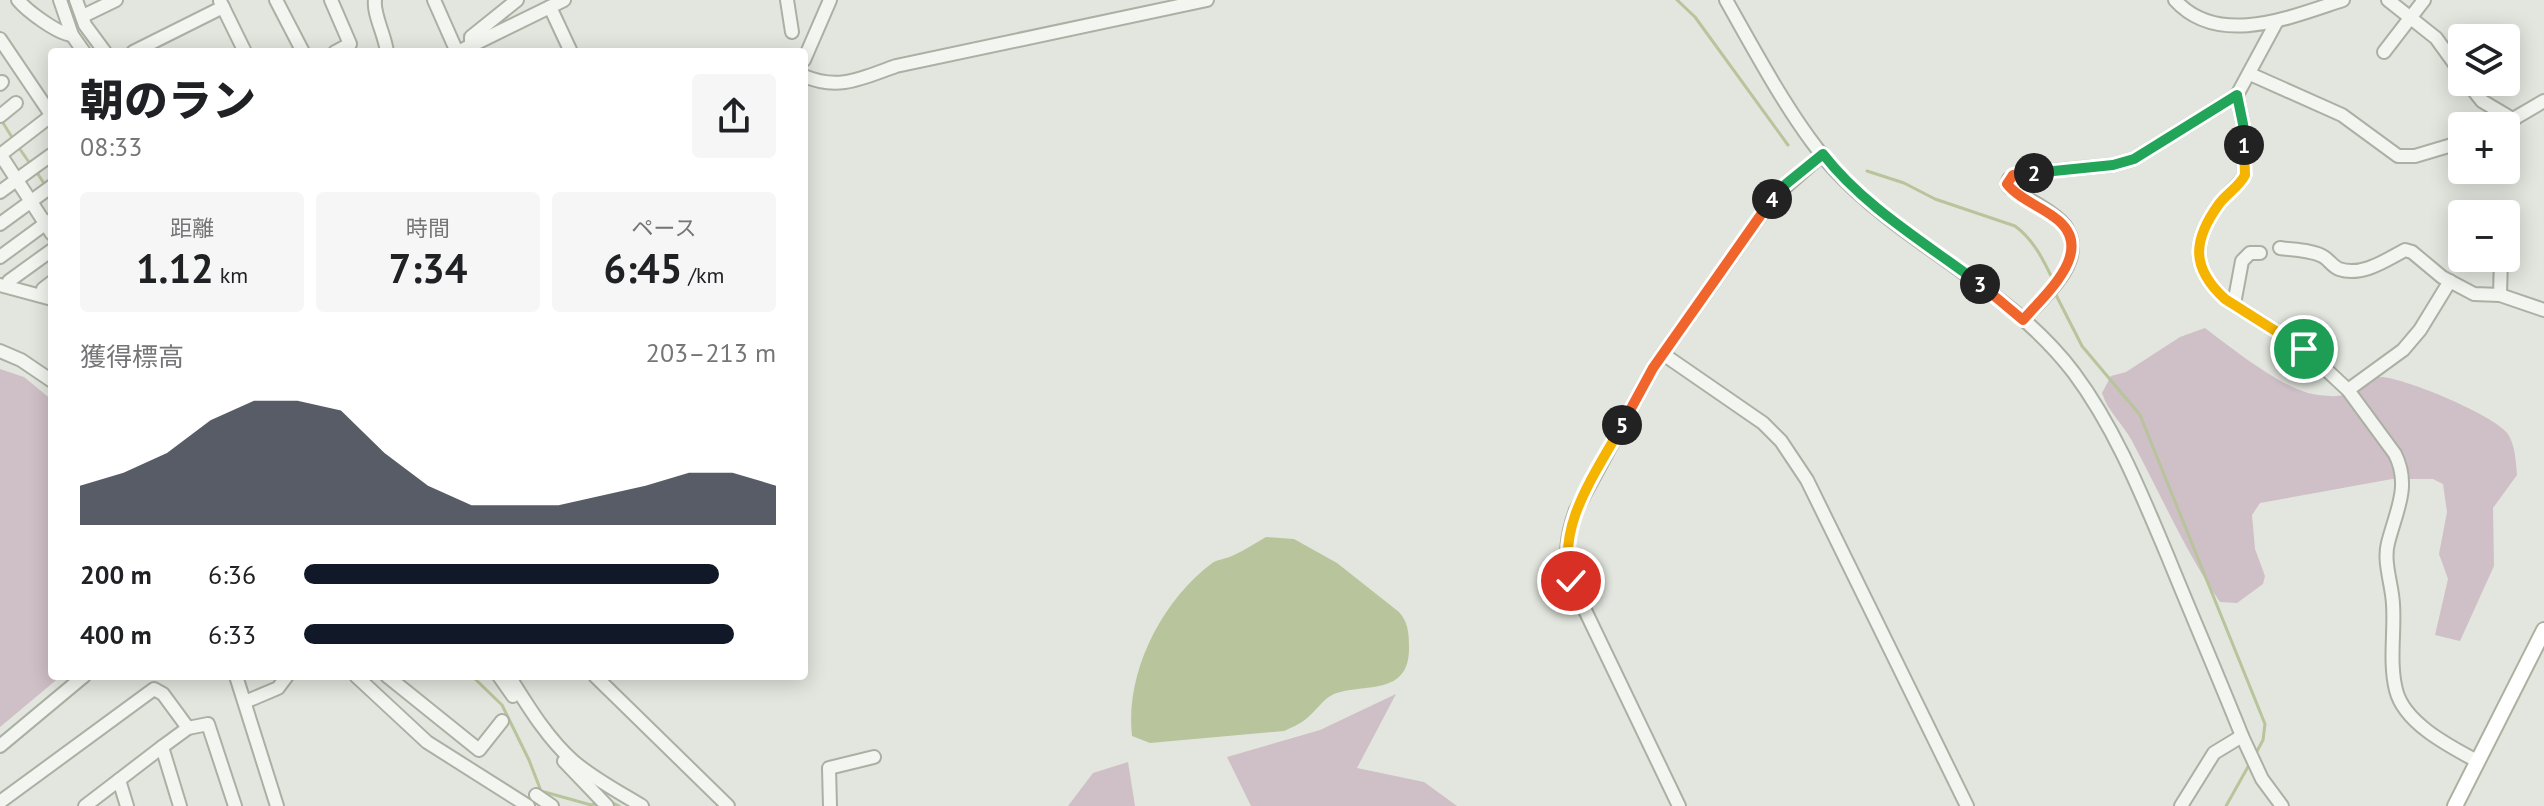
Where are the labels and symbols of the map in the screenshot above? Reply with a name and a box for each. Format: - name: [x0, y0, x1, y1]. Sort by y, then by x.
- pin: 1: [2224, 125, 2264, 165]
- pin: 2: [2014, 153, 2054, 193]
- pin: 4: [1752, 179, 1792, 219]
- pin: 3: [1960, 264, 2000, 304]
- pin: [2270, 315, 2338, 383]
- pin: 5: [1602, 405, 1642, 445]
- pin: [1537, 547, 1605, 615]

